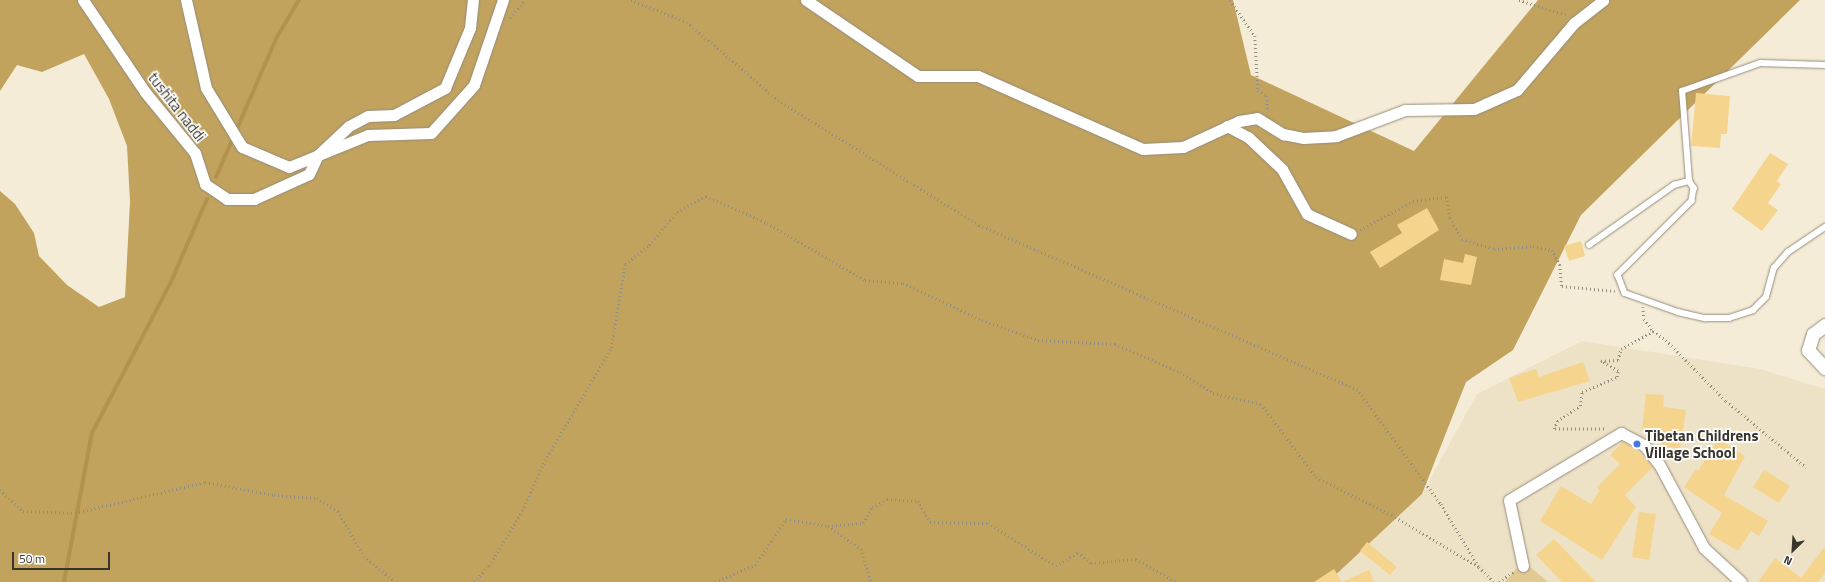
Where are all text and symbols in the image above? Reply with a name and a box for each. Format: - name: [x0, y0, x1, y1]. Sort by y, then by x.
- street label: tushita naddi: [145, 69, 209, 145]
- place label: Tibetan Childrens Village School: [1645, 426, 1758, 461]
- marker: Tibetan Childrens Village School: [1632, 439, 1642, 449]
- north arrow: [1773, 530, 1813, 570]
- scale bar: [14, 544, 112, 570]
- text: 50 m: [19, 549, 45, 568]
- text: N: [1781, 552, 1795, 570]

